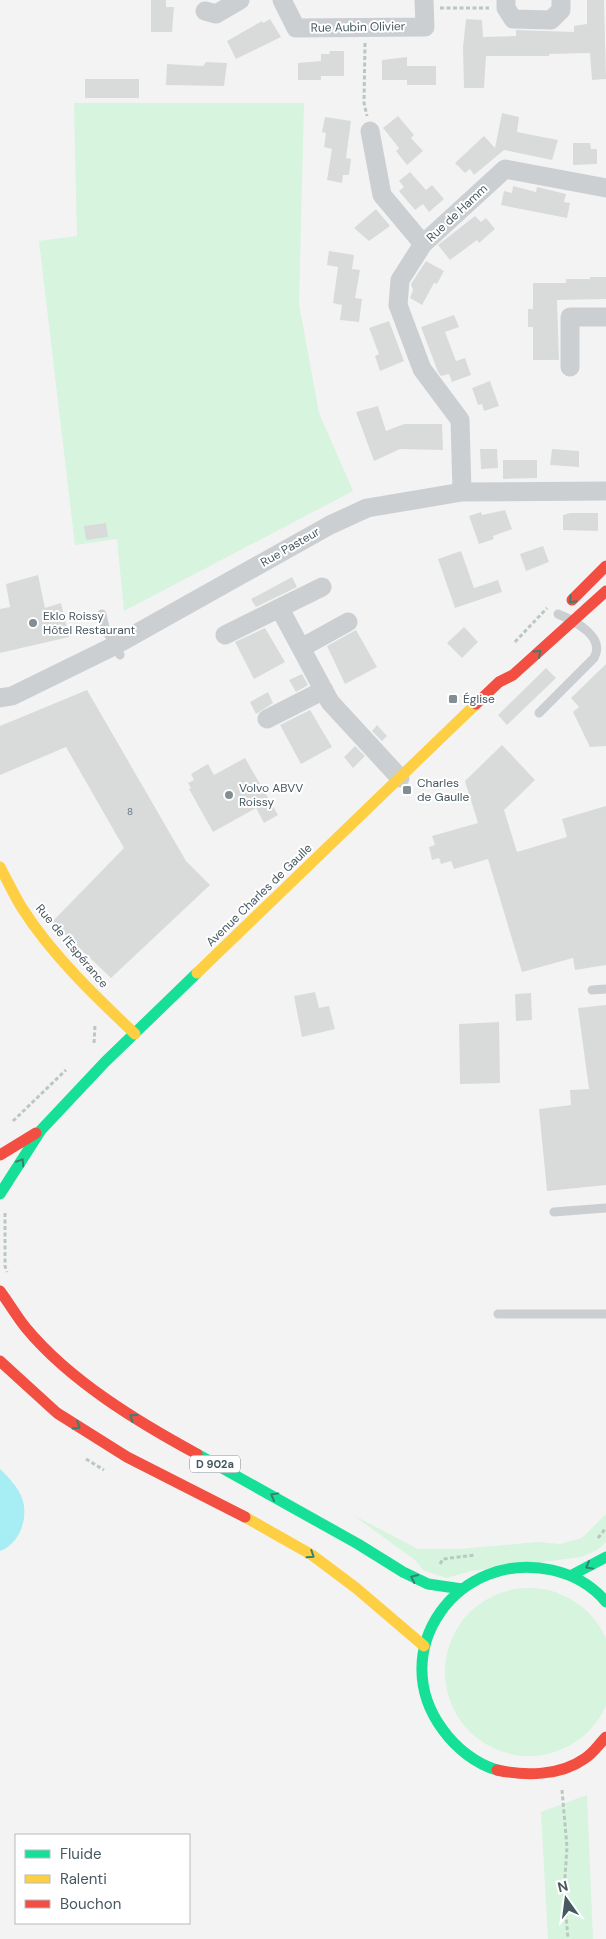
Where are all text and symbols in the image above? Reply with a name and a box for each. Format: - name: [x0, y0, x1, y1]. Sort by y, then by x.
- street label: Rue Aubin Olivier: [311, 18, 406, 36]
- street label: Rue de Hamm: [423, 181, 491, 245]
- street label: Rue Pasteur: [258, 523, 323, 570]
- one-way arrow: [568, 594, 577, 603]
- place label: Eklo Roissy Hôtel Restaurant: [43, 608, 136, 638]
- marker: Eklo Roissy Hôtel Restaurant: [27, 617, 39, 629]
- one-way arrow: [532, 650, 541, 659]
- place label: Église: [463, 691, 495, 707]
- marker: Église: [447, 693, 459, 705]
- place label: Charles de Gaulle: [417, 775, 469, 805]
- place label: Volvo ABVV Roissy: [239, 780, 303, 810]
- marker: Charles de Gaulle: [401, 784, 413, 796]
- marker: Volvo ABVV Roissy: [223, 789, 235, 801]
- house number: 8: [127, 805, 133, 818]
- street label: Avenue Charles de Gaulle: [203, 840, 316, 950]
- street label: Rue de l'Espérance: [32, 901, 112, 991]
- one-way arrow: [14, 1158, 24, 1167]
- one-way arrow: [129, 1413, 138, 1423]
- one-way arrow: [71, 1420, 81, 1429]
- road number: D 902a: [190, 1456, 240, 1472]
- one-way arrow: [270, 1493, 279, 1503]
- one-way arrow: [305, 1549, 315, 1558]
- one-way arrow: [585, 1560, 594, 1570]
- one-way arrow: [411, 1574, 420, 1584]
- legend: [15, 1834, 190, 1924]
- text: Fluide: [60, 1844, 102, 1864]
- text: Ralenti: [60, 1869, 107, 1889]
- north arrow: [541, 1874, 591, 1924]
- text: N: [556, 1876, 570, 1896]
- text: Bouchon: [60, 1894, 121, 1914]

